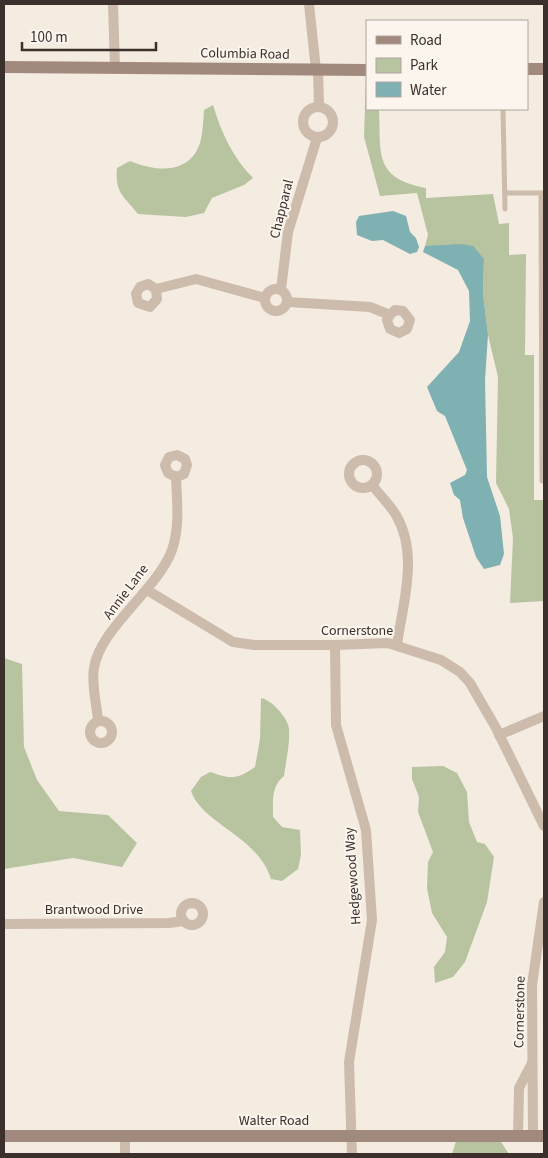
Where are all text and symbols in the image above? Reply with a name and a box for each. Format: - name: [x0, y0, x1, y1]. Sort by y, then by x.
- scale bar: [22, 20, 156, 52]
- legend: [366, 20, 528, 110]
- text: 100 m: [30, 27, 68, 48]
- text: Road: [410, 30, 442, 51]
- street label: Columbia Road: [200, 43, 290, 65]
- text: Park: [410, 55, 439, 76]
- text: Water: [410, 80, 447, 101]
- street label: Chapparal: [265, 177, 299, 241]
- street label: Annie Lane: [99, 560, 153, 624]
- street label: Cornerstone: [321, 621, 393, 641]
- street label: Hedgewood Way: [340, 826, 366, 926]
- street label: Brantwood Drive: [45, 900, 143, 920]
- street label: Cornerstone: [509, 976, 531, 1048]
- street label: Walter Road: [239, 1111, 309, 1131]

